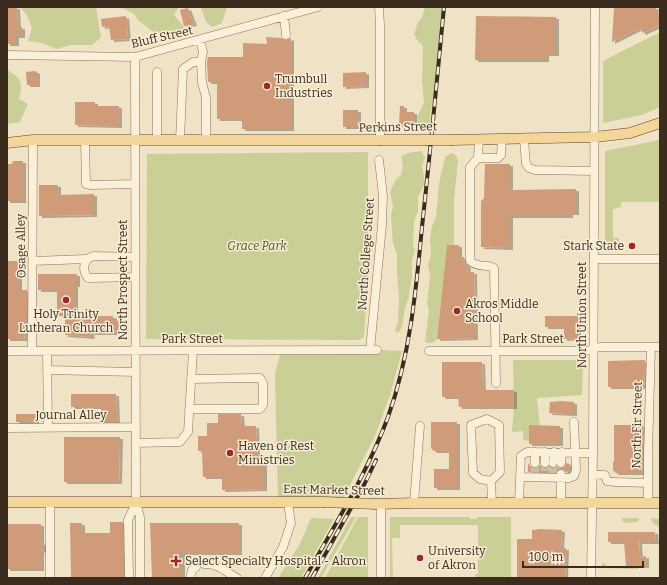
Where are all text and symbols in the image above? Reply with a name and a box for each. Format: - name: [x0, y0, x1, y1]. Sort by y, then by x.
- street label: Bluff Street: [130, 23, 195, 51]
- place label: Trumbull Industries: [275, 72, 333, 100]
- marker: Trumbull Industries: [262, 81, 272, 91]
- street label: Perkins Street: [359, 119, 438, 135]
- street label: North College Street: [355, 197, 377, 311]
- street label: Osage Alley: [13, 213, 29, 278]
- street label: North Prospect Street: [116, 219, 130, 340]
- park label: Grace Park: [227, 239, 287, 253]
- place label: Stark State: [563, 239, 624, 253]
- marker: Stark State: [627, 241, 637, 251]
- street label: North Union Street: [575, 261, 589, 368]
- marker: Holy Trinity Lutheran Church: [61, 295, 71, 305]
- place label: Akros Middle School: [465, 297, 539, 325]
- marker: Akros Middle School: [452, 306, 462, 316]
- place label: Holy Trinity Lutheran Church: [19, 307, 114, 335]
- street label: Park Street: [161, 332, 223, 346]
- street label: Park Street: [502, 332, 564, 346]
- street label: North Fir Street: [629, 381, 645, 469]
- street label: Journal Alley: [34, 408, 107, 422]
- place label: Haven of Rest Ministries: [238, 439, 315, 467]
- marker: Haven of Rest Ministries: [225, 448, 235, 458]
- street label: East Market Street: [283, 482, 386, 498]
- scale bar: [523, 543, 643, 569]
- place label: University of Akron: [428, 544, 486, 572]
- text: 100 m: [529, 550, 564, 564]
- marker: University of Akron: [415, 553, 425, 563]
- place label: Select Specialty Hospital - Akron: [185, 554, 366, 568]
- marker: Select Specialty Hospital - Akron: [170, 555, 182, 567]

